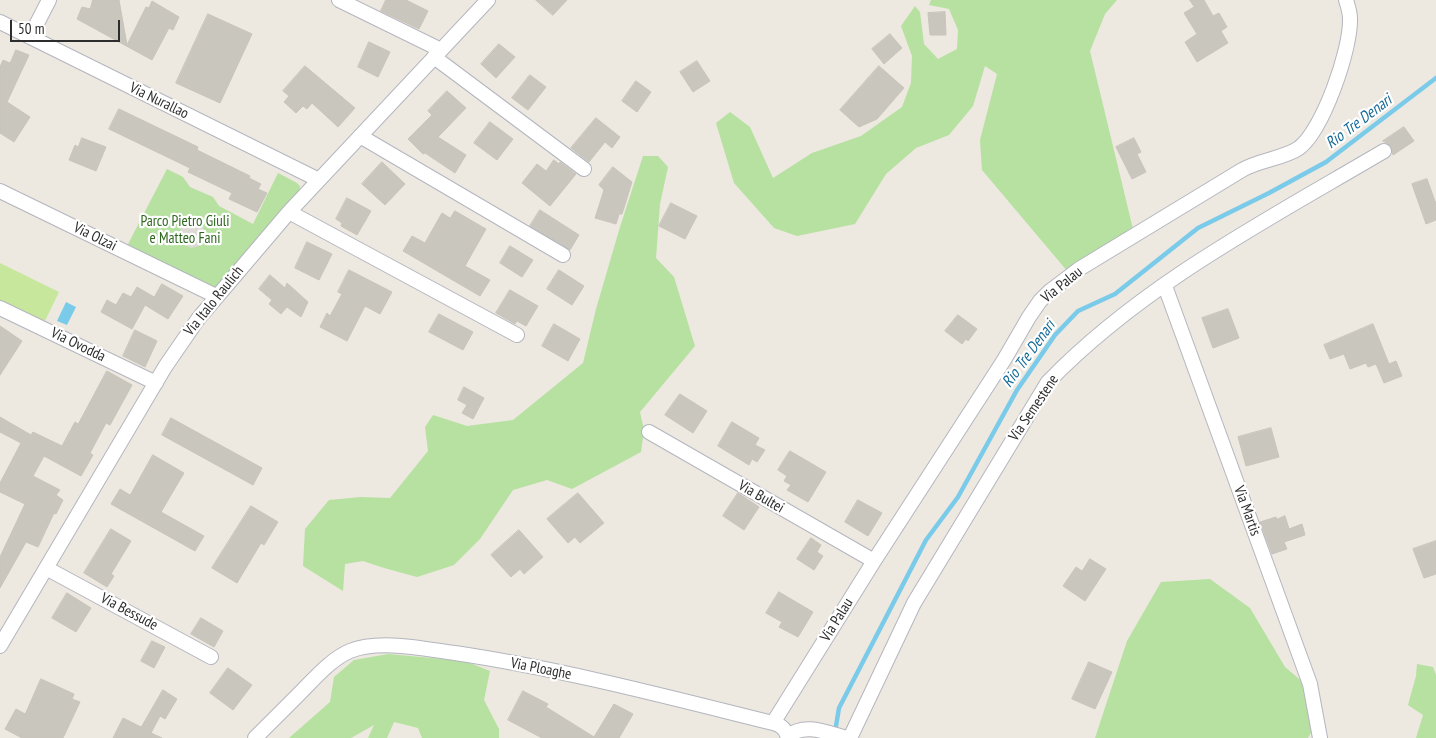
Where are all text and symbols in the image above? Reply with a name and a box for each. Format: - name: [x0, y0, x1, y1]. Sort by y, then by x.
- scale bar: [12, 10, 122, 42]
- text: 50 m: [18, 19, 44, 38]
- street label: Via Nurallao: [126, 79, 192, 123]
- water label: Rio Tre Denari: [1322, 91, 1396, 153]
- park label: Parco Pietro Giuli e Matteo Fani: [140, 213, 230, 248]
- street label: Via Olzai: [70, 219, 120, 255]
- street label: Via Italo Raulich: [180, 262, 248, 340]
- street label: Via Palau: [1038, 263, 1086, 307]
- water label: Rio Tre Denari: [998, 317, 1060, 391]
- street label: Via Ovodda: [48, 324, 108, 366]
- street label: Via Semestene: [1005, 371, 1063, 445]
- street label: Via Bultei: [735, 477, 787, 517]
- street label: Via Martis: [1230, 484, 1264, 538]
- street label: Via Bessude: [97, 590, 161, 634]
- street label: Via Palau: [817, 595, 857, 645]
- street label: Via Ploaghe: [509, 654, 573, 684]

